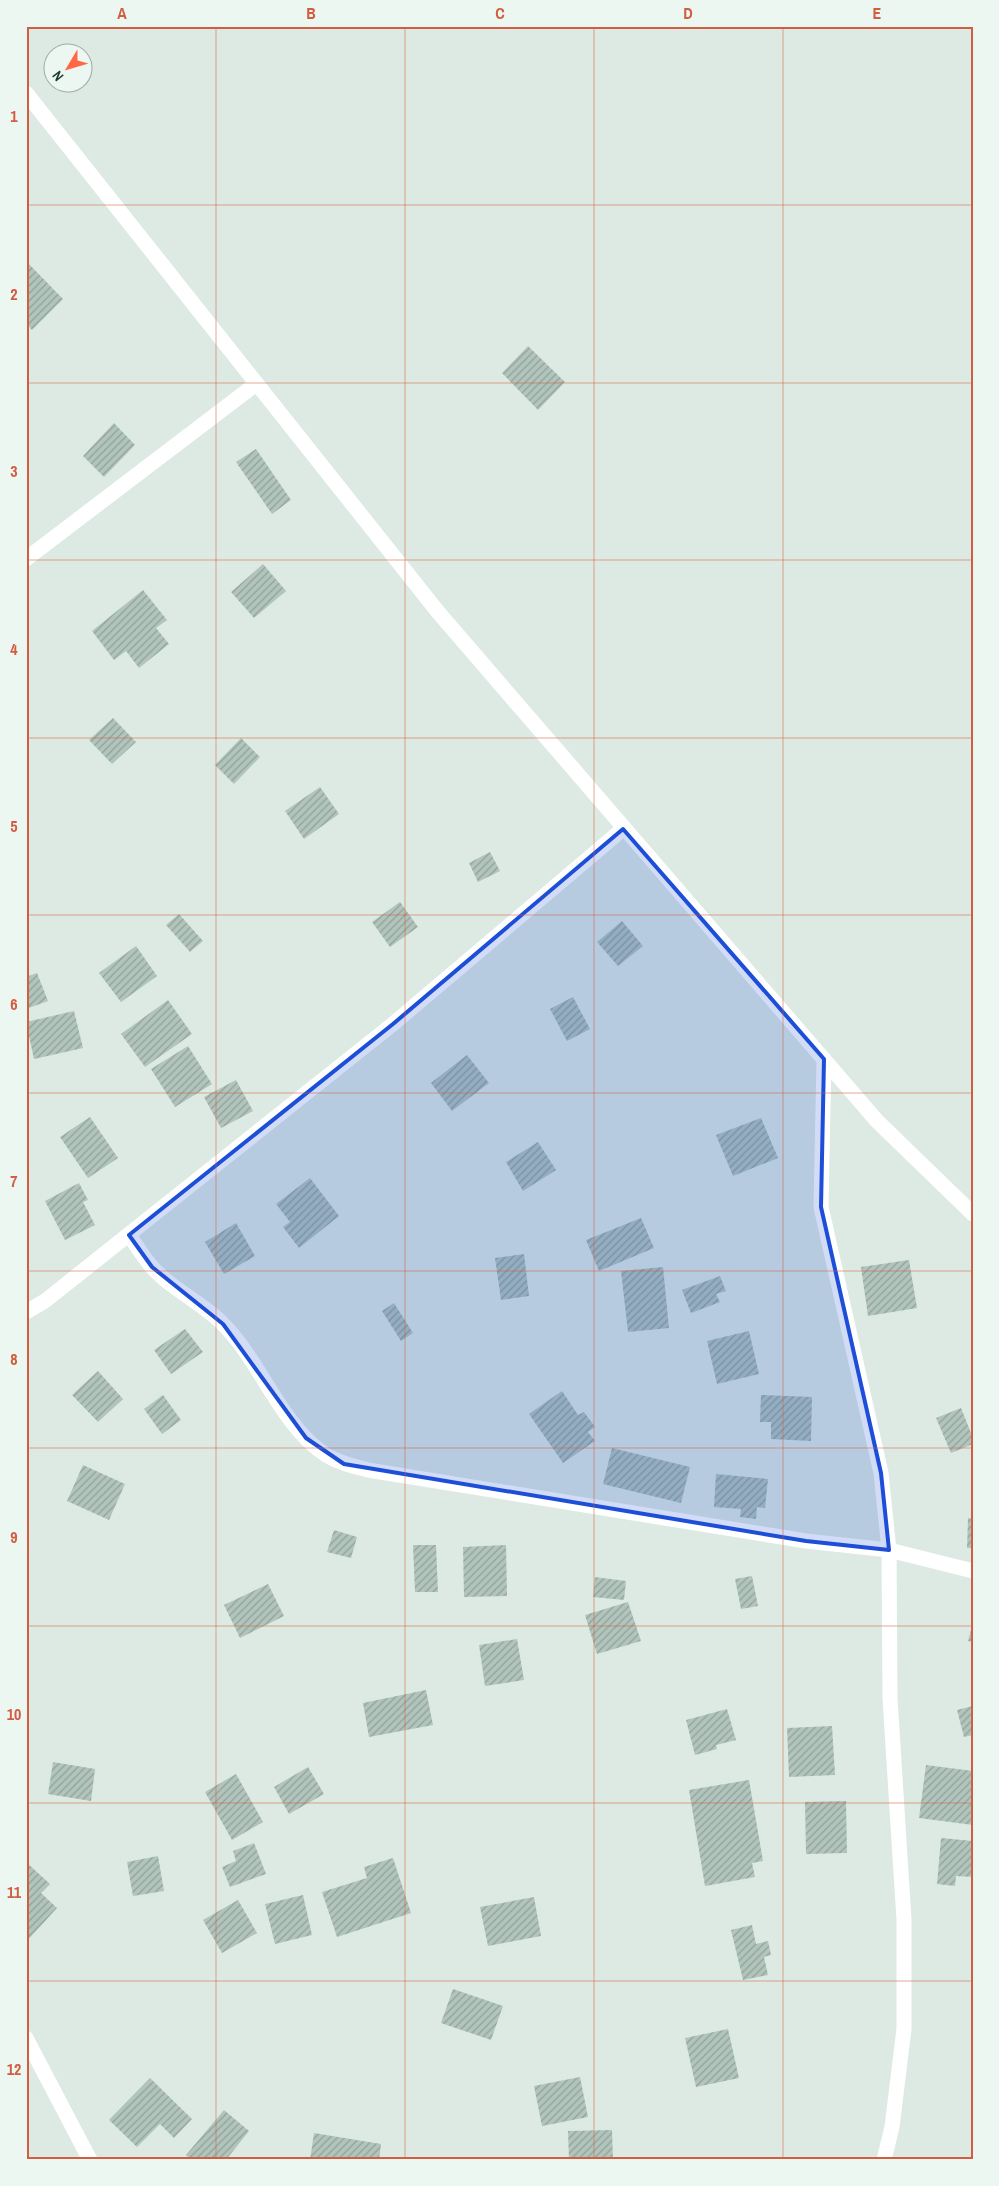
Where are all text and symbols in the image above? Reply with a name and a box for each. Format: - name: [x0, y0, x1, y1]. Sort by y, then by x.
- text: A: [117, 2, 127, 24]
- text: B: [306, 2, 316, 24]
- text: C: [495, 2, 505, 24]
- text: D: [683, 2, 693, 24]
- text: E: [873, 2, 882, 24]
- north arrow: [42, 42, 92, 92]
- text: N: [48, 67, 67, 85]
- text: 1: [10, 105, 18, 127]
- text: 2: [10, 283, 18, 305]
- text: 3: [10, 460, 18, 482]
- text: 4: [10, 638, 18, 660]
- text: 5: [10, 815, 18, 837]
- text: 6: [10, 993, 18, 1015]
- text: 7: [10, 1170, 18, 1192]
- text: 8: [10, 1348, 18, 1370]
- text: 9: [10, 1526, 18, 1548]
- text: 10: [7, 1703, 21, 1725]
- text: 11: [7, 1881, 22, 1903]
- text: 12: [7, 2058, 21, 2080]

